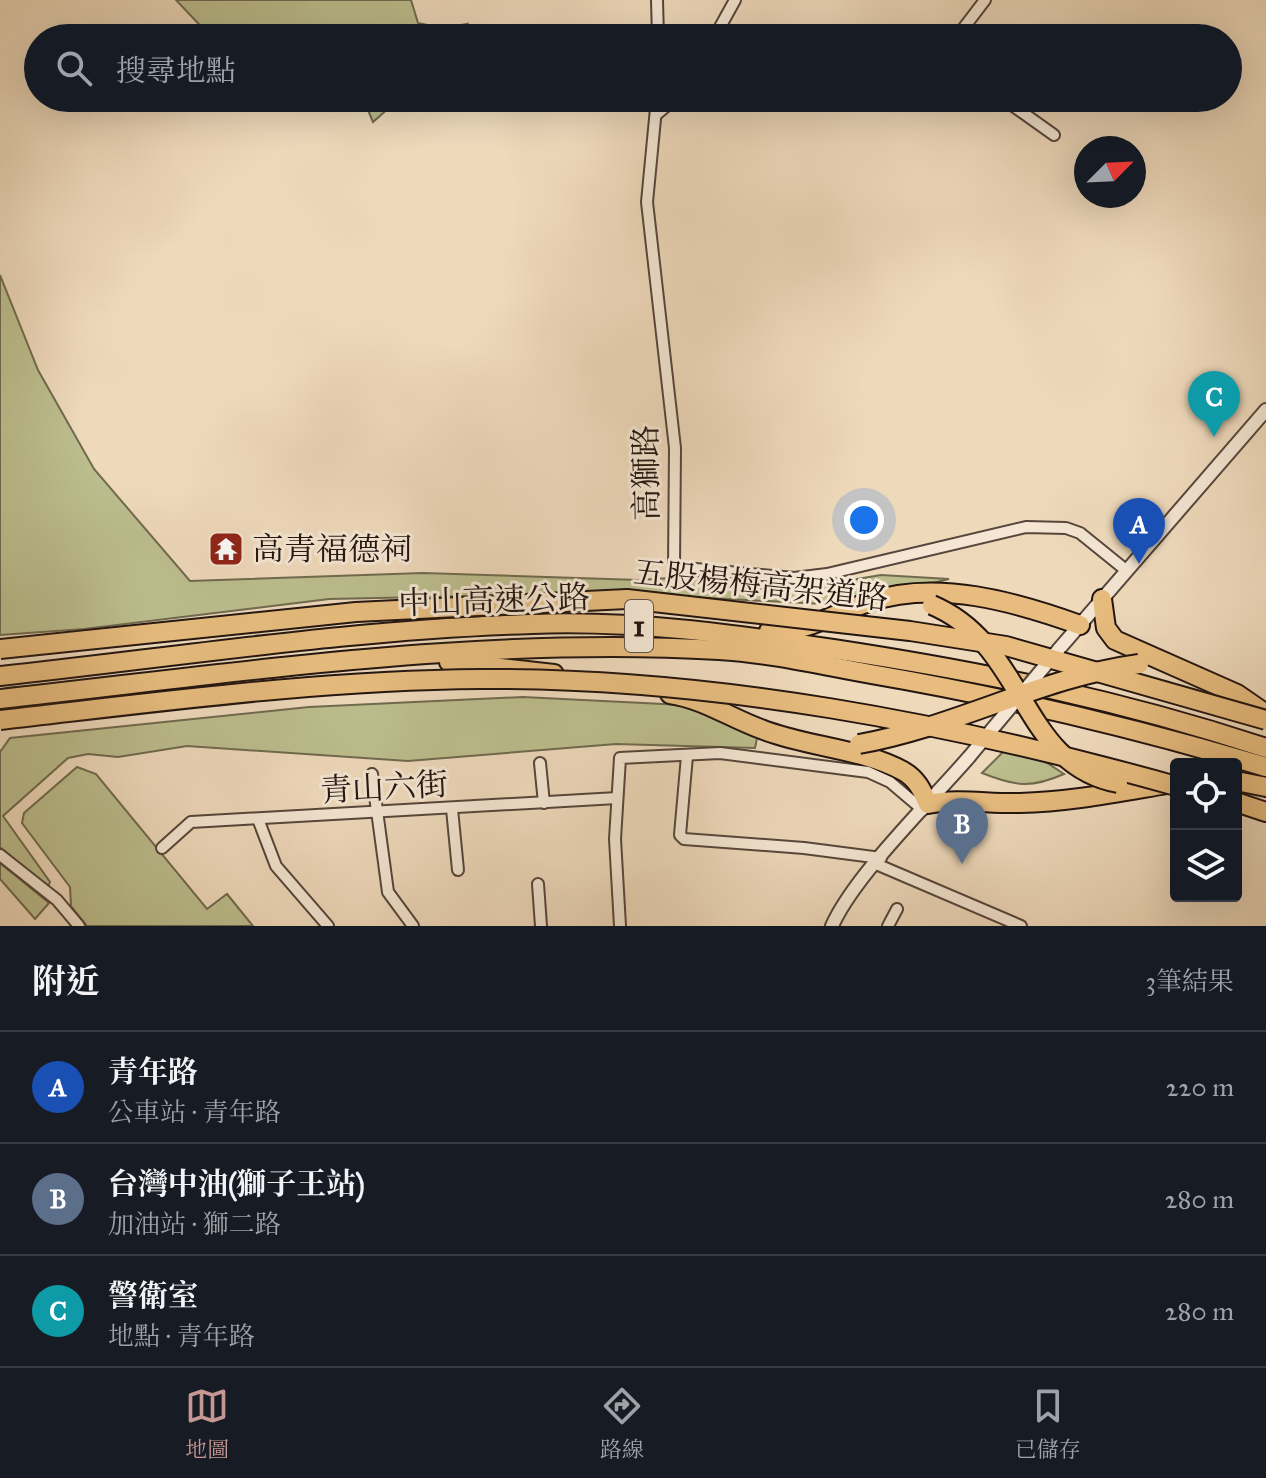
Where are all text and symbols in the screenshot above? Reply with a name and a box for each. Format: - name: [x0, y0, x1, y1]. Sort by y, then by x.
- search box: [24, 24, 1242, 112]
- icon: search: [52, 46, 96, 90]
- text: 搜尋地點: [116, 53, 236, 89]
- north arrow: [1074, 136, 1146, 208]
- pin: C: [1188, 371, 1240, 437]
- street label: 高獅路: [626, 425, 667, 521]
- pin: A: [1113, 498, 1165, 564]
- your location: [844, 500, 884, 540]
- temple icon: 高青福德祠: [207, 530, 245, 568]
- place label: 高青福德祠: [252, 530, 412, 569]
- street label: 五股楊梅高架道路: [632, 553, 890, 618]
- street label: 中山高速公路: [397, 578, 591, 623]
- road number: 1: [625, 600, 653, 652]
- map controls: [1170, 758, 1242, 902]
- button: locate: [1170, 758, 1242, 830]
- street label: 青山六街: [319, 765, 449, 810]
- pin: B: [936, 798, 988, 864]
- button: layers: [1170, 830, 1242, 902]
- text: 附近: [32, 961, 100, 1002]
- text: 3筆結果: [1146, 965, 1234, 997]
- text: 青年路: [108, 1054, 198, 1090]
- text: A: [49, 1071, 67, 1103]
- text: 220 m: [1166, 1071, 1234, 1103]
- text: 公車站 · 青年路: [108, 1096, 281, 1128]
- text: 台灣中油(獅子王站): [108, 1166, 365, 1202]
- text: B: [49, 1183, 67, 1215]
- text: 280 m: [1165, 1183, 1234, 1215]
- text: 加油站 · 獅二路: [108, 1208, 281, 1240]
- text: 警衛室: [108, 1278, 198, 1314]
- text: C: [49, 1295, 67, 1327]
- text: 280 m: [1165, 1295, 1234, 1327]
- text: 地點 · 青年路: [108, 1320, 255, 1352]
- tab: 地圖: [185, 1384, 229, 1463]
- tab: 路線: [600, 1384, 644, 1463]
- tab: 已儲存: [1015, 1384, 1081, 1463]

